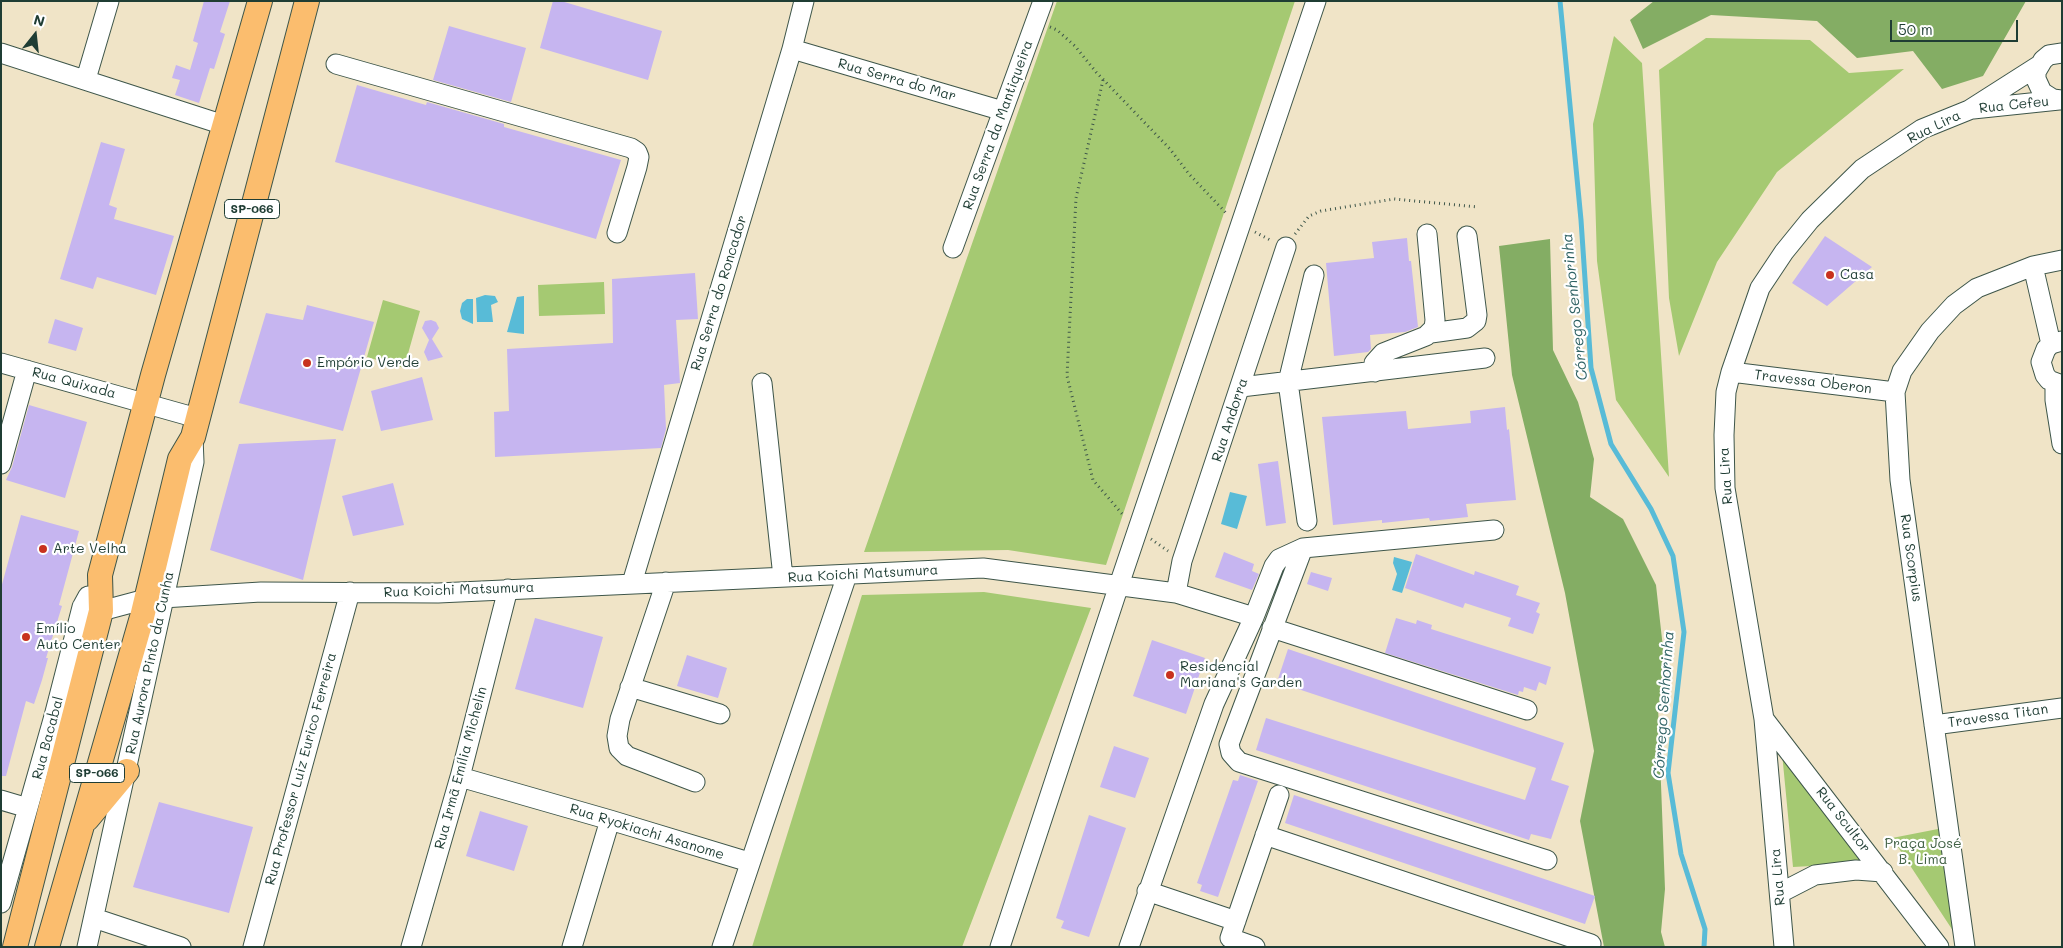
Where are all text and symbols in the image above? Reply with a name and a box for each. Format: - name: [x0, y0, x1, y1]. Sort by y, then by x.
- text: N: [32, 9, 47, 31]
- north arrow: [10, 10, 60, 60]
- scale bar: [1893, 10, 2020, 42]
- text: 50 m: [1898, 19, 1933, 39]
- street label: Rua Serra da Mantiqueira: [959, 38, 1037, 212]
- street label: Rua Serra do Mar: [836, 55, 958, 105]
- street label: Rua Cefeu: [1978, 93, 2050, 117]
- street label: Rua Lira: [1905, 107, 1963, 147]
- road number: SP-066: [224, 200, 280, 218]
- street label: Rua Serra do Roncador: [687, 213, 751, 373]
- water label: Córrego Senhorinha: [1558, 232, 1592, 382]
- place label: Casa: [1840, 267, 1874, 283]
- marker: Casa: [1824, 269, 1836, 281]
- place label: Empório Verde: [317, 355, 419, 371]
- marker: Empório Verde: [301, 357, 313, 369]
- street label: Rua Quixada: [30, 364, 118, 402]
- street label: Travessa Oberon: [1753, 366, 1873, 398]
- street label: Rua Andorra: [1209, 376, 1251, 464]
- street label: Rua Lira: [1716, 447, 1736, 505]
- street label: Rua Scorpius: [1897, 513, 1925, 603]
- place label: Arte Velha: [53, 541, 127, 557]
- marker: Arte Velha: [37, 543, 49, 555]
- street label: Rua Koichi Matsumura: [787, 562, 939, 586]
- street label: Rua Aurora Pinto da Cunha: [122, 570, 178, 756]
- street label: Rua Koichi Matsumura: [383, 579, 535, 601]
- place label: Emílio Auto Center: [36, 621, 121, 654]
- marker: Emílio Auto Center: [20, 631, 32, 643]
- water label: Córrego Senhorinha: [1650, 631, 1678, 779]
- street label: Rua Professor Luiz Eurico Ferreira: [262, 651, 340, 887]
- place label: Residencial Mariana's Garden: [1180, 659, 1302, 692]
- marker: Residencial Mariana's Garden: [1164, 669, 1176, 681]
- street label: Rua Irmã Emília Michelin: [431, 685, 491, 851]
- street label: Rua Bacabal: [29, 695, 67, 781]
- street label: Travessa Titan: [1947, 701, 2049, 731]
- road number: SP-066: [70, 764, 124, 782]
- street label: Rua Scultor: [1812, 784, 1874, 856]
- street label: Rua Ryokiachi Asanome: [568, 800, 726, 864]
- park label: Praça José B. Lima: [1884, 836, 1962, 869]
- street label: Rua Lira: [1767, 848, 1789, 906]

